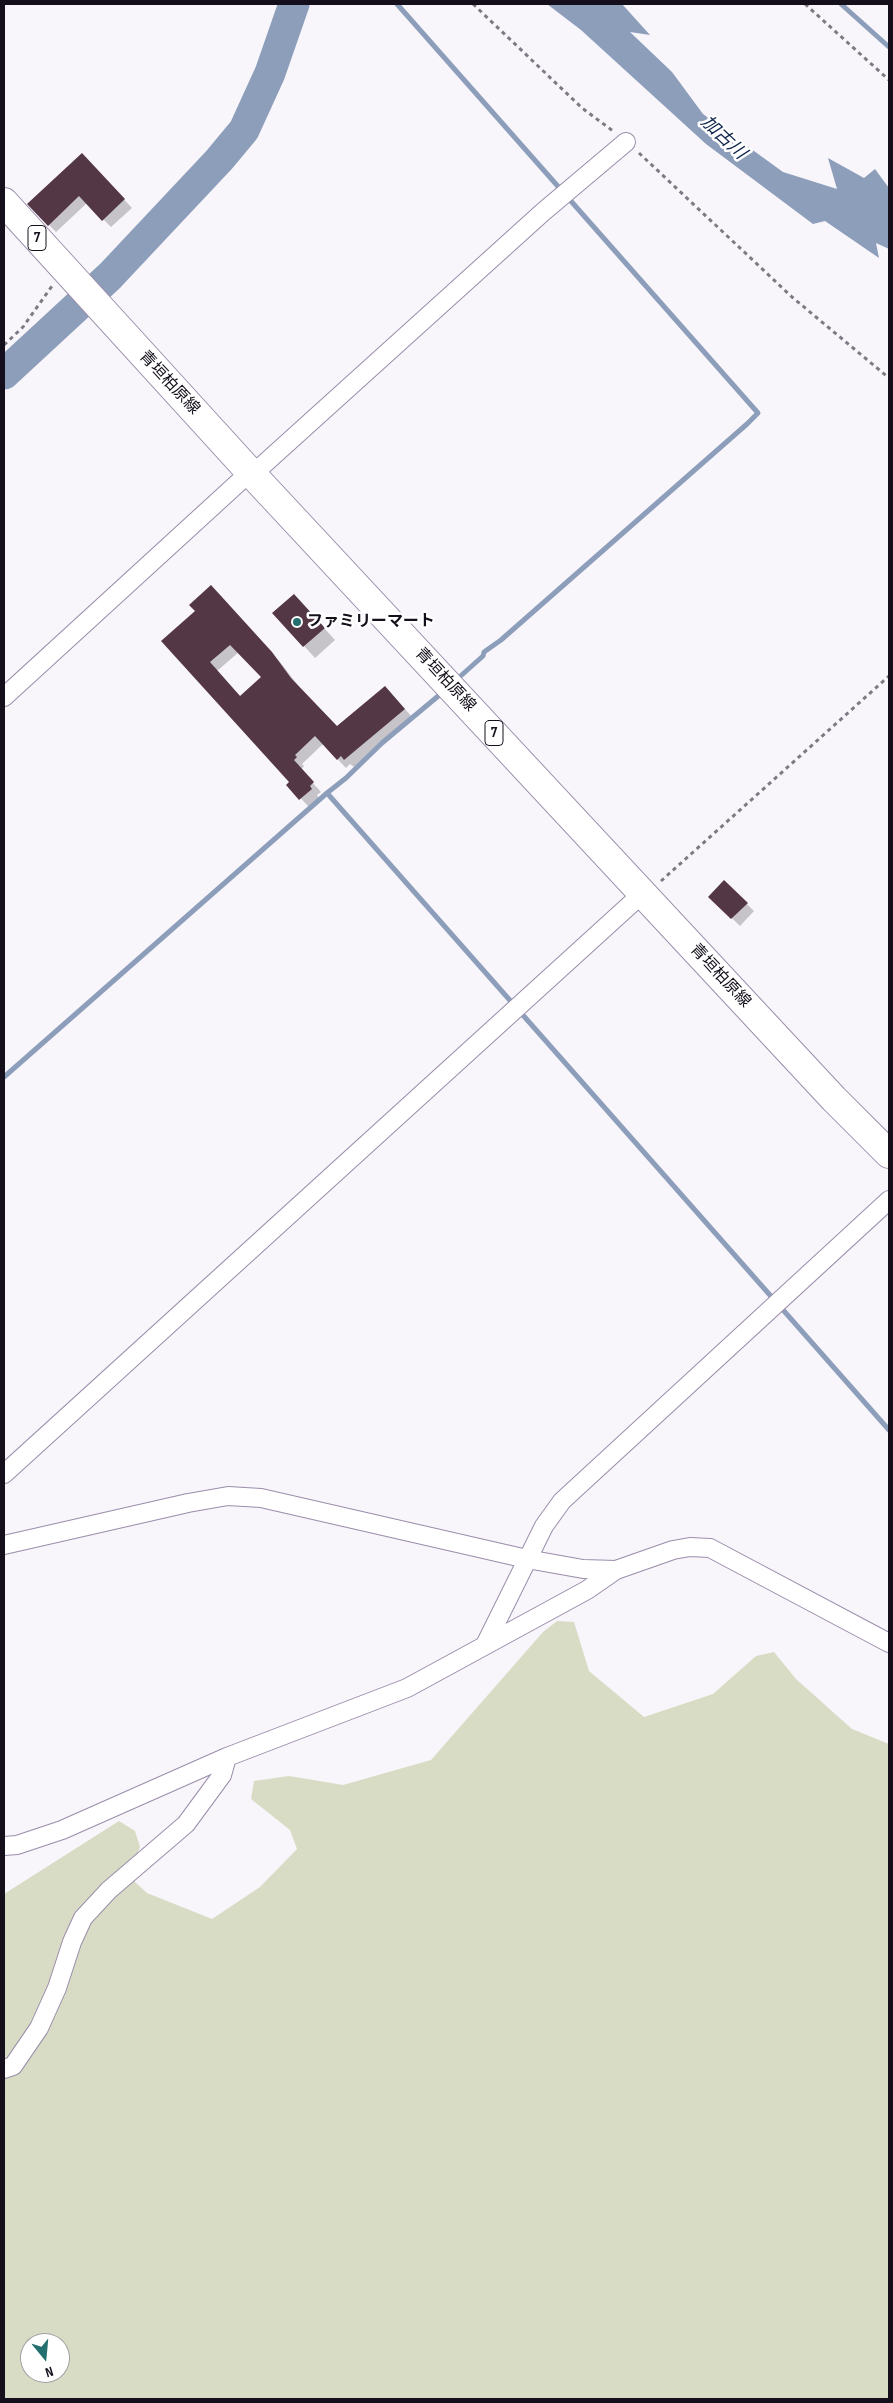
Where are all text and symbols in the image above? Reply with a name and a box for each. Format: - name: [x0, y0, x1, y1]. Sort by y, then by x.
- water label: 加古川: [696, 112, 750, 164]
- road number: 7: [28, 226, 46, 250]
- street label: 青垣柏原線: [135, 347, 203, 419]
- place label: ファミリーマート: [307, 612, 435, 632]
- marker: ファミリーマート: [291, 616, 303, 628]
- street label: 青垣柏原線: [411, 644, 479, 716]
- road number: 7: [485, 720, 503, 746]
- street label: 青垣柏原線: [686, 940, 754, 1012]
- north arrow: [20, 2333, 70, 2383]
- text: N: [43, 2363, 55, 2381]

